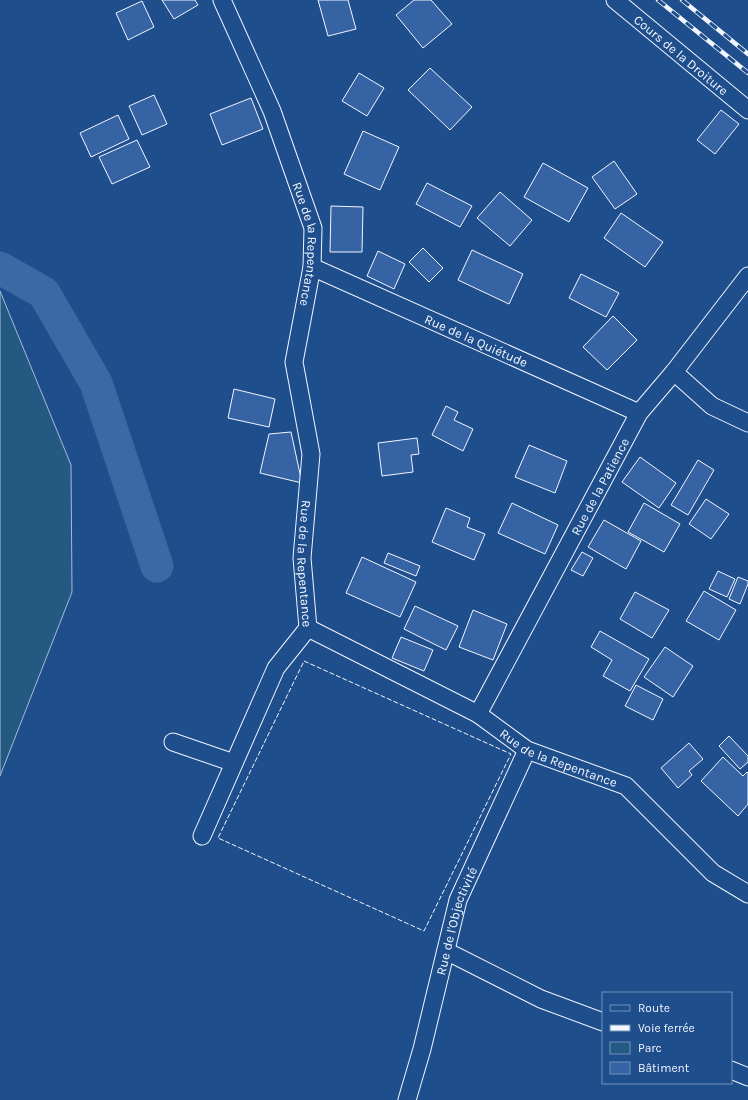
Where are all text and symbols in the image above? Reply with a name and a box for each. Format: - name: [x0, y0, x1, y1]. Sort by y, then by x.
- street label: Cours de la Droiture: [631, 12, 731, 99]
- street label: Rue de la Repentance: [289, 180, 320, 308]
- street label: Rue de la Quiétude: [422, 311, 530, 370]
- street label: Rue de la Patience: [568, 435, 632, 538]
- street label: Rue de la Repentance: [294, 500, 315, 628]
- street label: Rue de la Repentance: [497, 726, 620, 790]
- street label: Rue de l'Objectivité: [433, 864, 480, 977]
- legend: [602, 992, 732, 1084]
- text: Route: [638, 1001, 670, 1015]
- text: Voie ferrée: [638, 1021, 695, 1035]
- text: Parc: [638, 1041, 662, 1055]
- text: Bâtiment: [638, 1061, 690, 1075]

